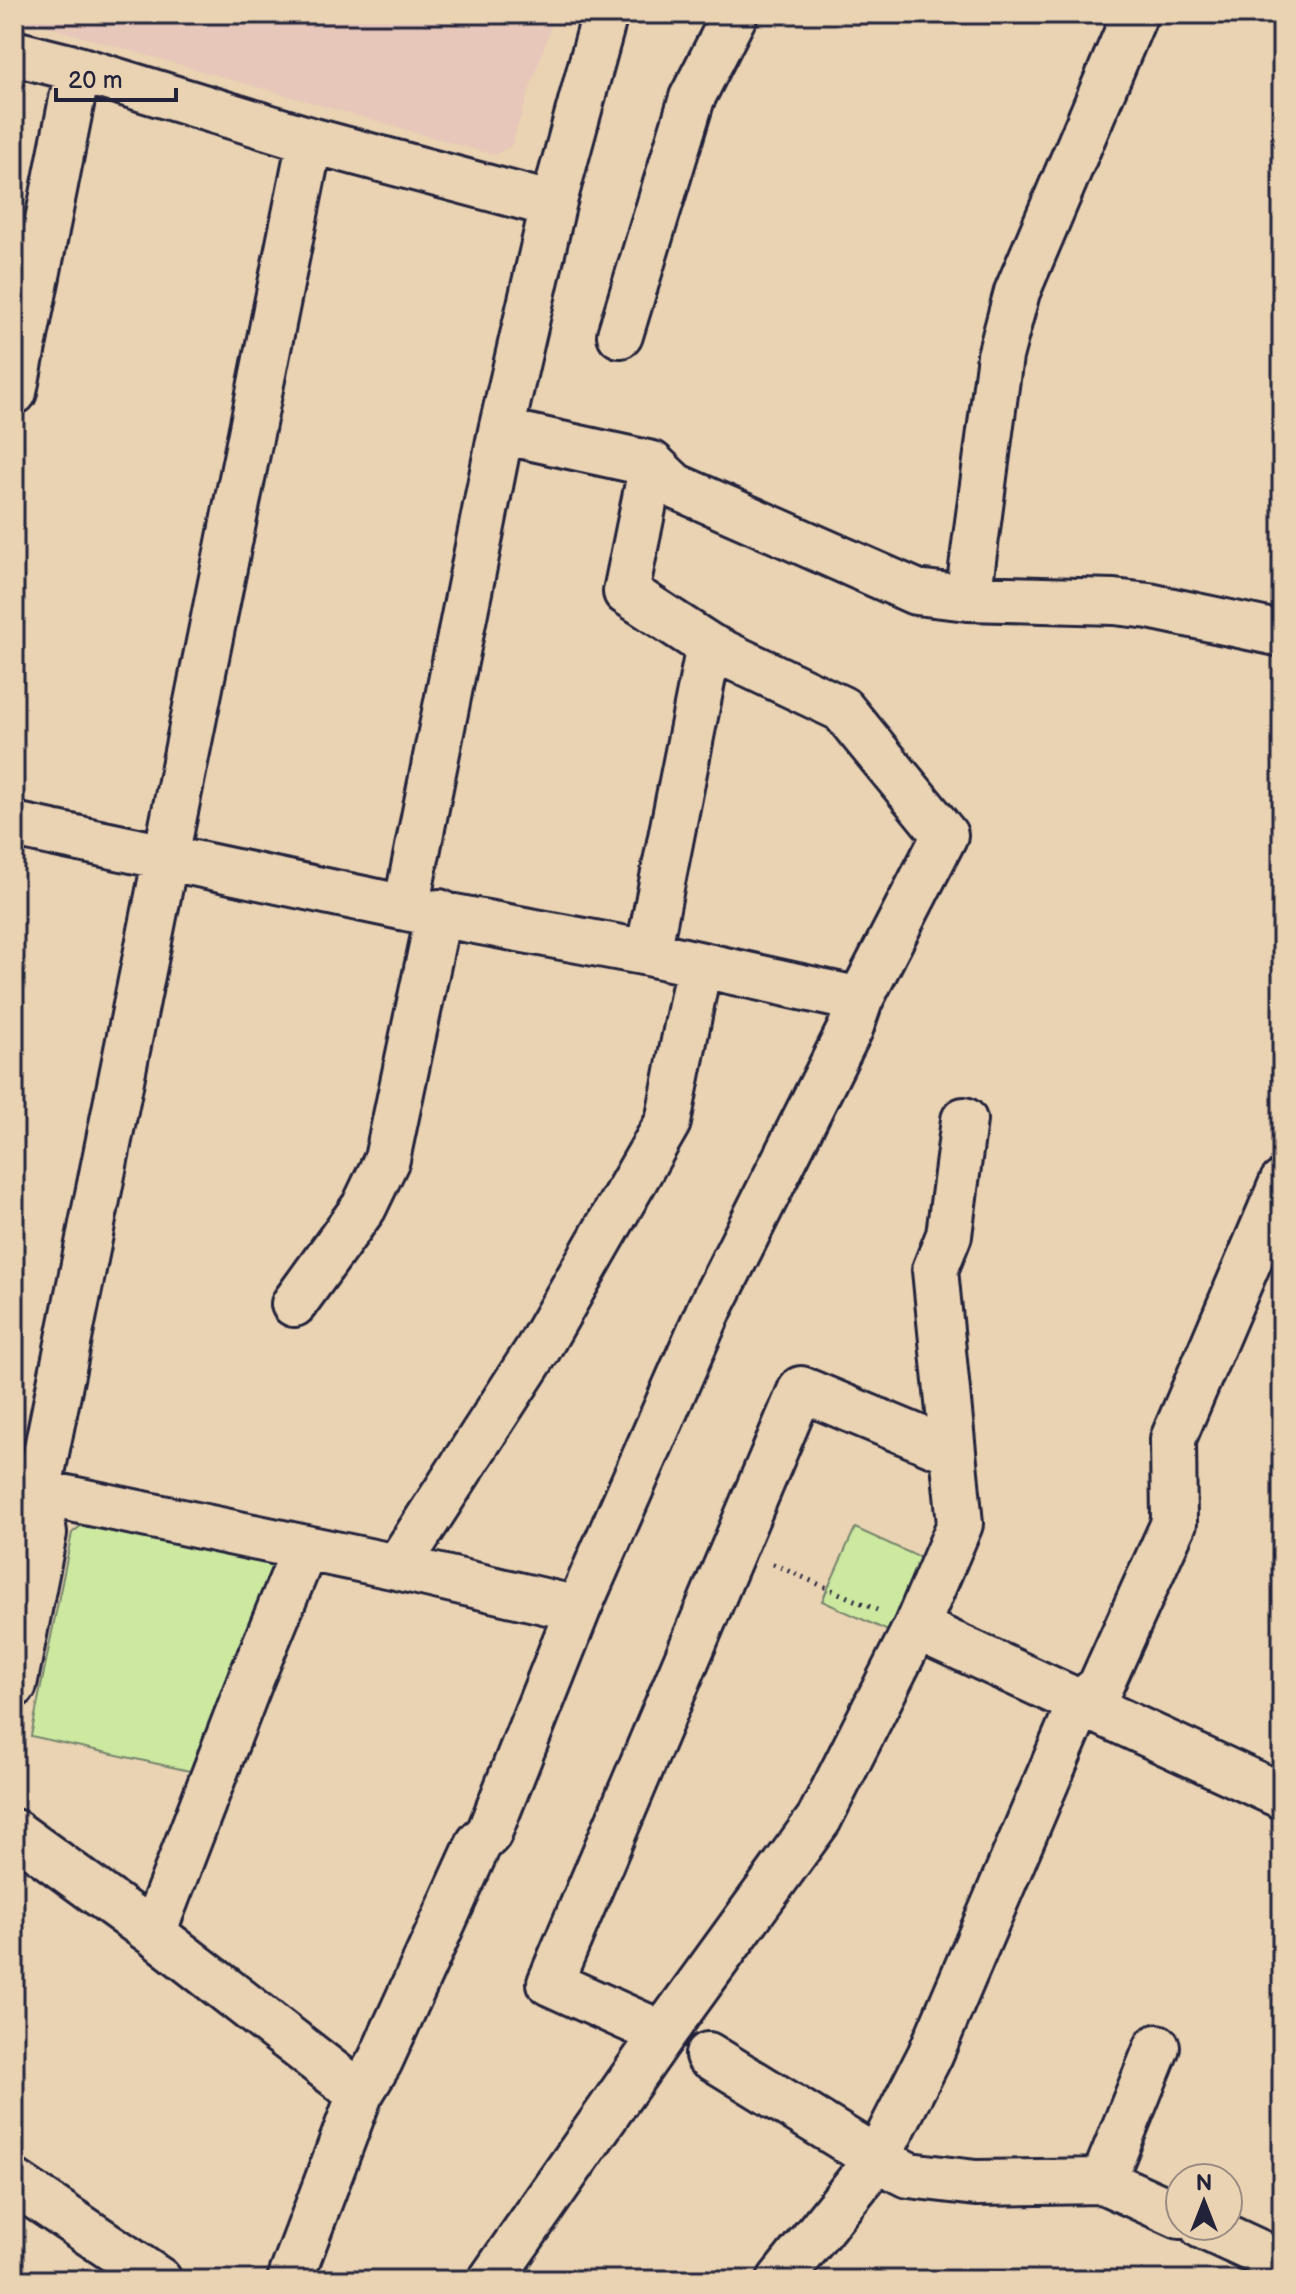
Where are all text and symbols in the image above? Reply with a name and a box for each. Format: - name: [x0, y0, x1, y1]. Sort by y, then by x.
- scale bar: [56, 52, 176, 102]
- text: 20 m: [68, 66, 123, 95]
- north arrow: [1164, 2162, 1244, 2242]
- text: N: [1196, 2170, 1212, 2197]

